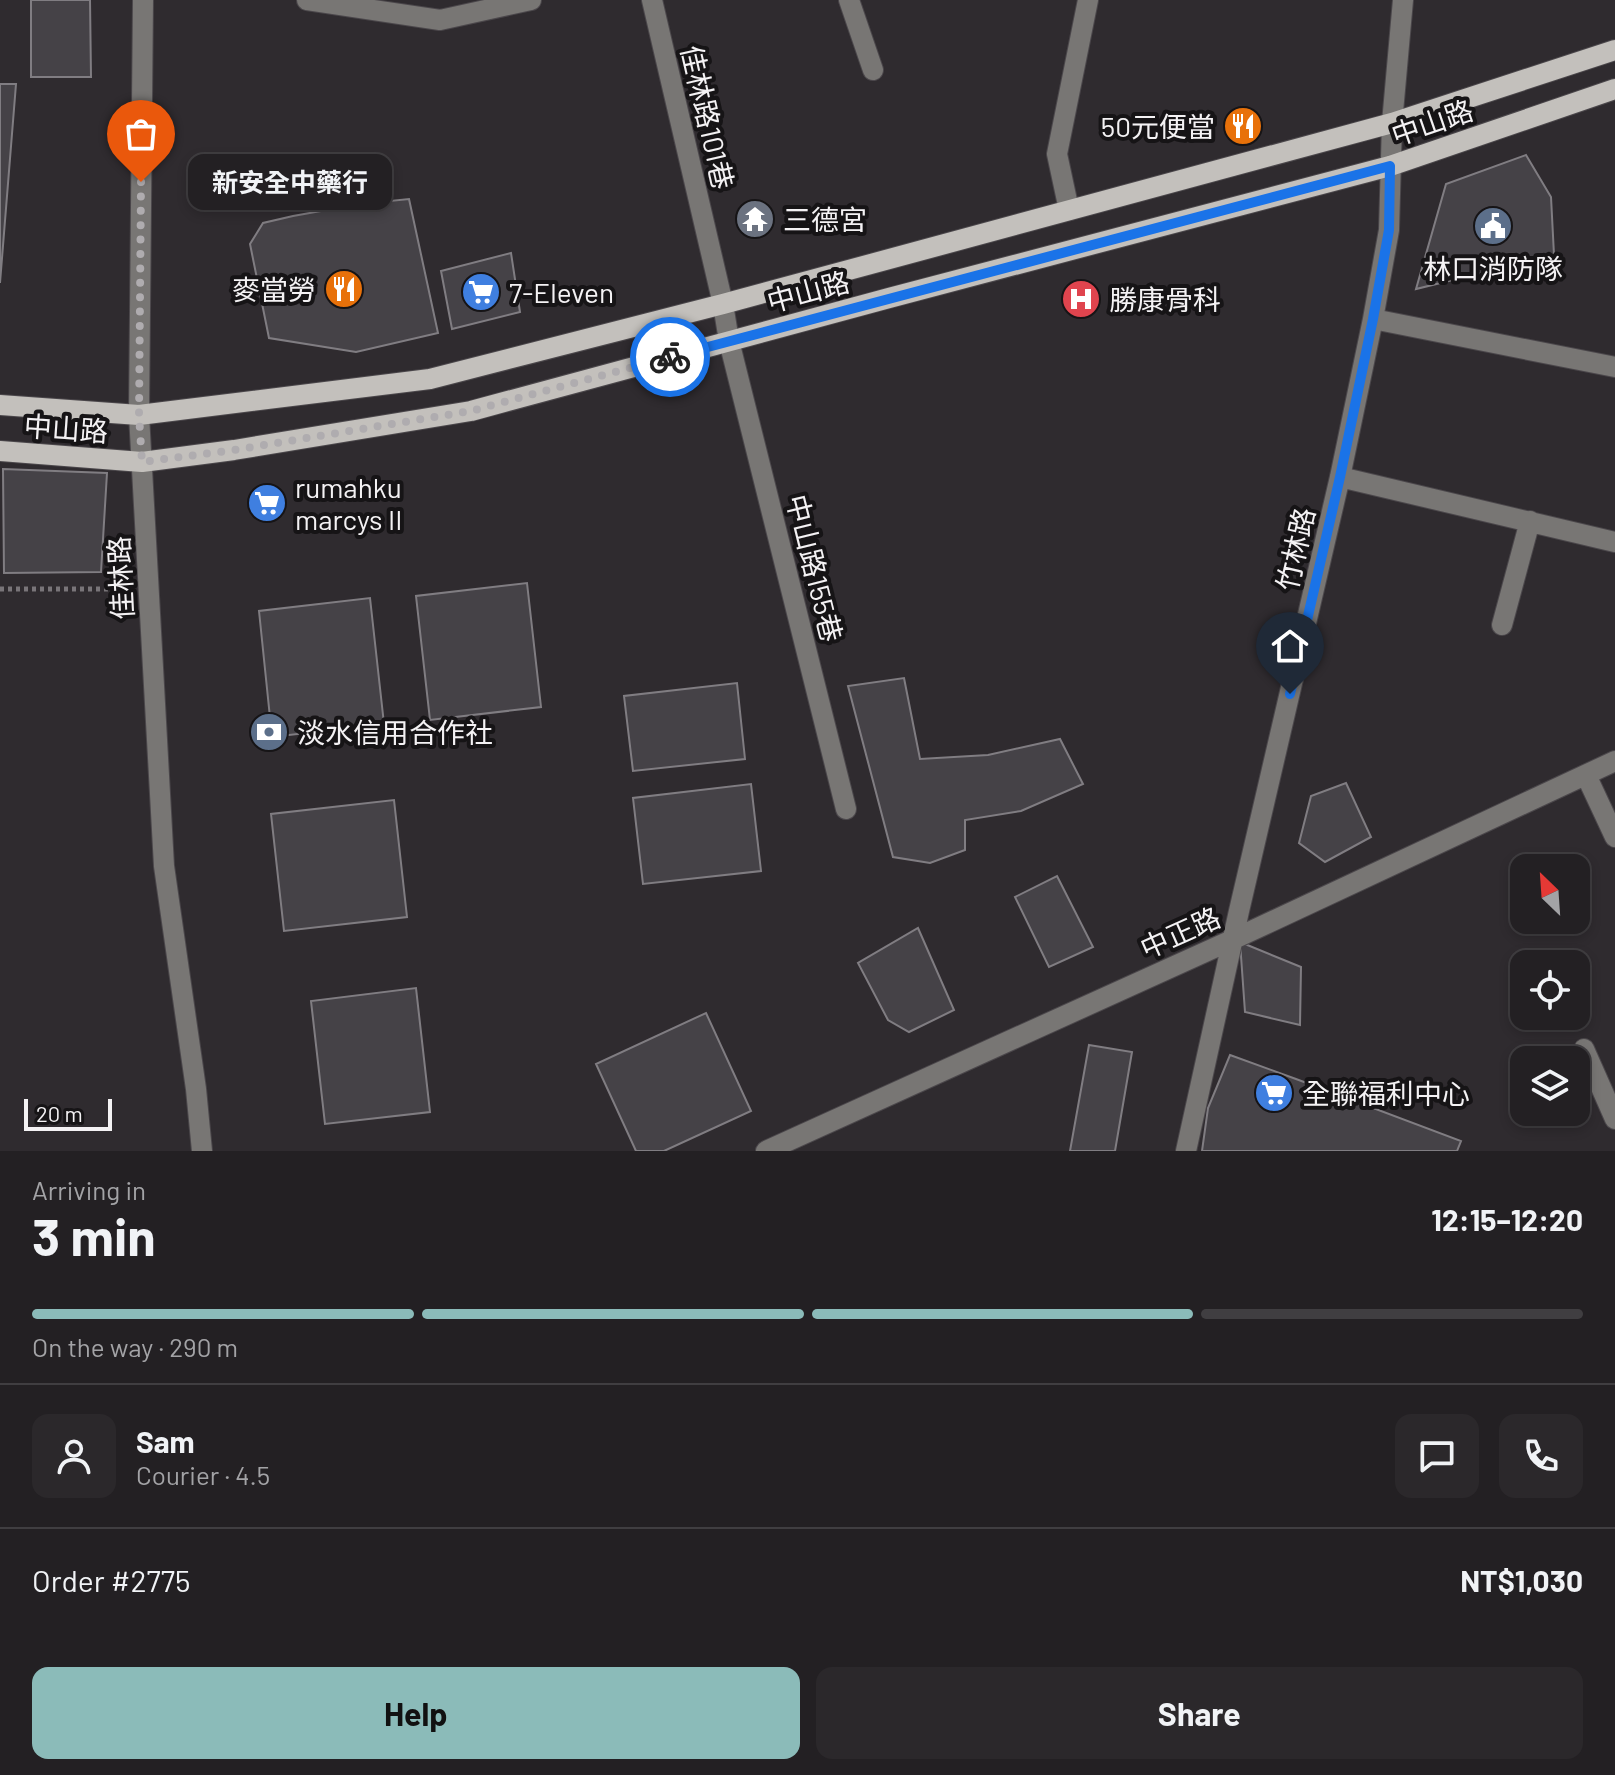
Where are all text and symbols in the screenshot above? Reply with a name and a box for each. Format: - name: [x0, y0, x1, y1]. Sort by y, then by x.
- street label: 佳林路101巷: [675, 42, 741, 192]
- street label: 中山路: [1387, 92, 1477, 152]
- pin: [107, 100, 175, 182]
- restaurant icon: 50元便當: [1222, 105, 1264, 147]
- place label: 50元便當: [1101, 109, 1215, 143]
- icon: bag: [119, 112, 163, 156]
- callout: 新安全中藥行: [189, 154, 393, 210]
- text: 新安全中藥行: [212, 166, 368, 197]
- temple icon: 三德宮: [734, 198, 776, 240]
- place label: 三德宮: [783, 202, 867, 236]
- public building icon: 林口消防隊: [1472, 205, 1514, 247]
- place label: 林口消防隊: [1423, 251, 1563, 285]
- street label: 中山路: [763, 264, 853, 318]
- restaurant icon: 麥當勞: [323, 268, 365, 310]
- supermarket icon: 7-Eleven: [460, 271, 502, 313]
- place label: 麥當勞: [232, 272, 316, 306]
- place label: 7-Eleven: [509, 275, 614, 309]
- hospital icon: 勝康骨科: [1060, 278, 1102, 320]
- place label: 勝康骨科: [1109, 282, 1221, 316]
- courier: [630, 317, 710, 397]
- icon: bike: [648, 335, 692, 379]
- street label: 中山路: [23, 408, 109, 448]
- place label: rumahku marcys II: [295, 470, 403, 536]
- supermarket icon: rumahku marcys II: [246, 482, 288, 524]
- street label: 中山路155巷: [780, 491, 850, 645]
- street label: 竹林路: [1269, 504, 1321, 594]
- street label: 佳林路: [101, 535, 139, 621]
- pin: [1256, 612, 1324, 694]
- icon: home: [1268, 624, 1312, 668]
- bank icon: 淡水信用合作社: [248, 711, 290, 753]
- place label: 淡水信用合作社: [297, 715, 493, 749]
- north arrow: [1510, 854, 1590, 934]
- map controls: [1510, 854, 1590, 1126]
- street label: 中正路: [1135, 899, 1225, 965]
- button: locate: [1510, 950, 1590, 1030]
- button: layers: [1510, 1046, 1590, 1126]
- supermarket icon: 全聯福利中心: [1253, 1072, 1295, 1114]
- place label: 全聯福利中心: [1302, 1076, 1470, 1110]
- scale bar: [24, 1095, 112, 1131]
- text: 20 m: [36, 1100, 83, 1126]
- text: Arriving in: [32, 1174, 146, 1205]
- text: 12:15–12:20: [1431, 1201, 1583, 1237]
- text: 3 min: [32, 1204, 156, 1266]
- text: On the way · 290 m: [32, 1331, 238, 1362]
- button: person: [32, 1414, 116, 1498]
- button: chat: [1395, 1414, 1479, 1498]
- button: phone: [1499, 1414, 1583, 1498]
- text: Sam: [136, 1423, 195, 1459]
- text: Courier · 4.5: [136, 1459, 270, 1490]
- text: Order #2775: [32, 1562, 190, 1598]
- text: NT$1,030: [1460, 1562, 1583, 1598]
- button: Help: [32, 1667, 800, 1759]
- button: Share: [816, 1667, 1583, 1759]

